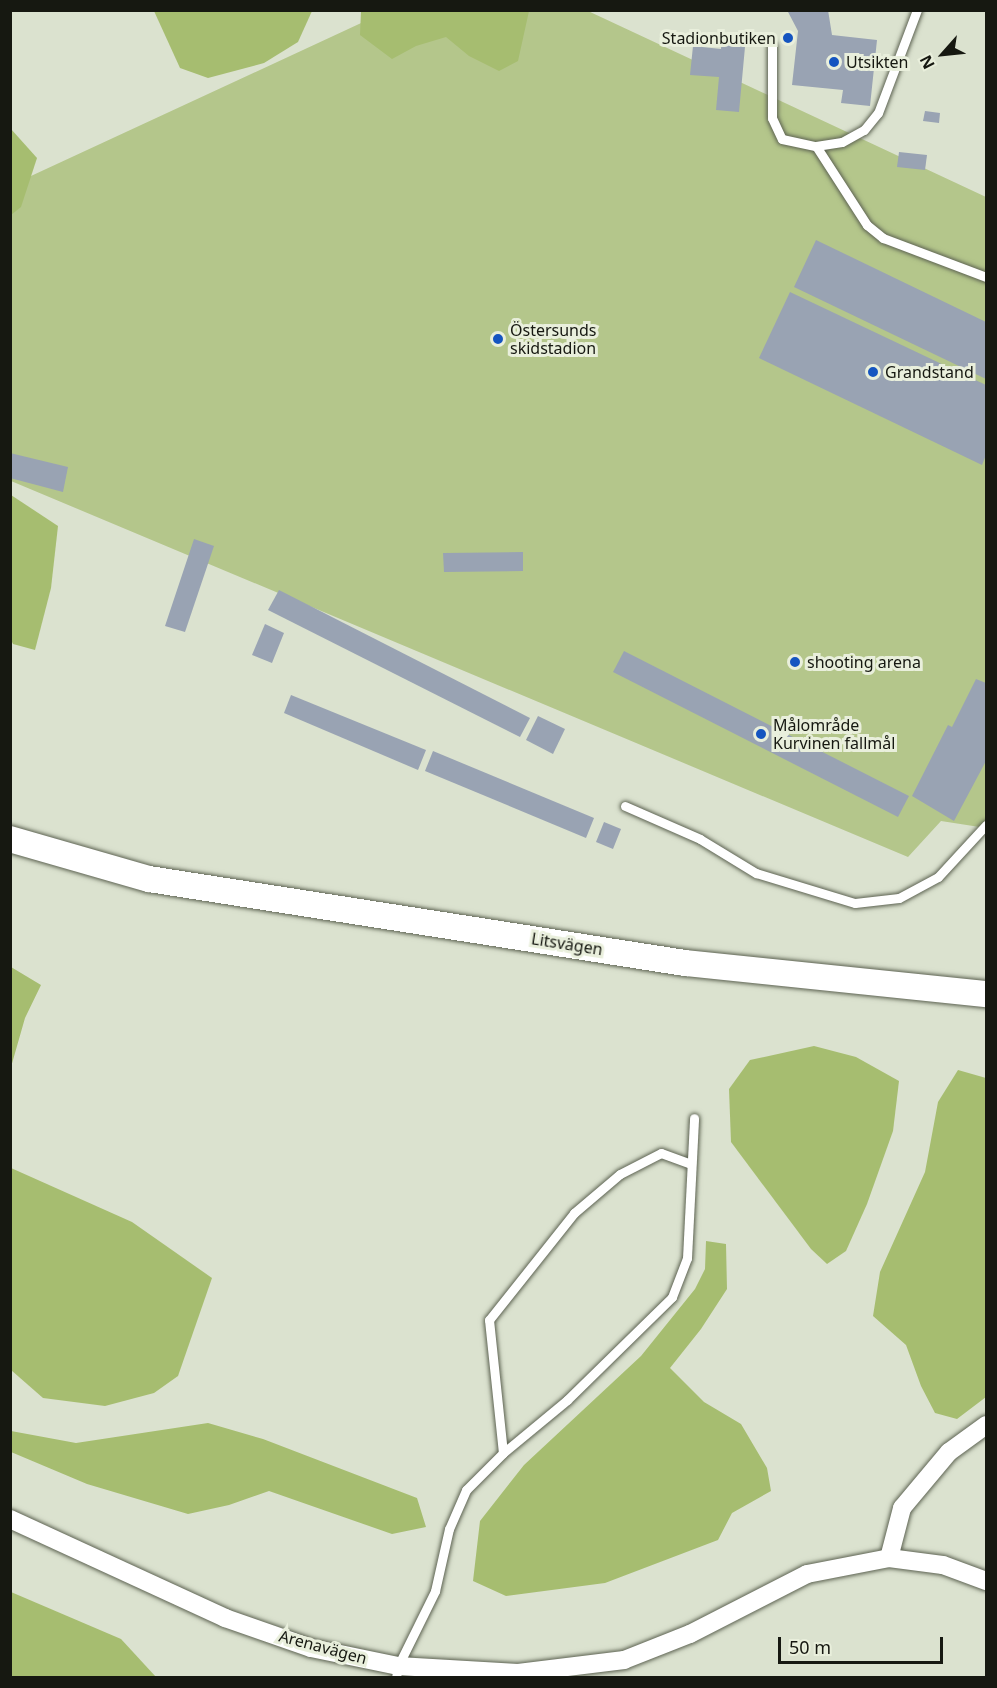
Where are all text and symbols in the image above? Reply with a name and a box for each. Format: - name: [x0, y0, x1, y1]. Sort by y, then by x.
- north arrow: [913, 24, 973, 84]
- place label: Stadionbutiken: [662, 28, 776, 48]
- marker: Stadionbutiken: [781, 31, 795, 45]
- text: N: [914, 51, 940, 73]
- place label: Utsikten: [846, 52, 908, 72]
- marker: Utsikten: [827, 55, 841, 69]
- place label: Östersunds skidstadion: [510, 320, 597, 358]
- marker: Östersunds skidstadion: [491, 332, 505, 346]
- place label: Grandstand: [885, 362, 974, 382]
- marker: Grandstand: [866, 365, 880, 379]
- place label: shooting arena: [807, 652, 921, 672]
- marker: shooting arena: [788, 655, 802, 669]
- place label: Målområde Kurvinen fallmål: [773, 715, 895, 753]
- marker: Målområde Kurvinen fallmål: [754, 727, 768, 741]
- street label: Litsvägen: [530, 929, 604, 959]
- scale bar: [781, 1625, 946, 1663]
- street label: Arenavägen: [277, 1626, 369, 1668]
- text: 50 m: [789, 1635, 831, 1659]

